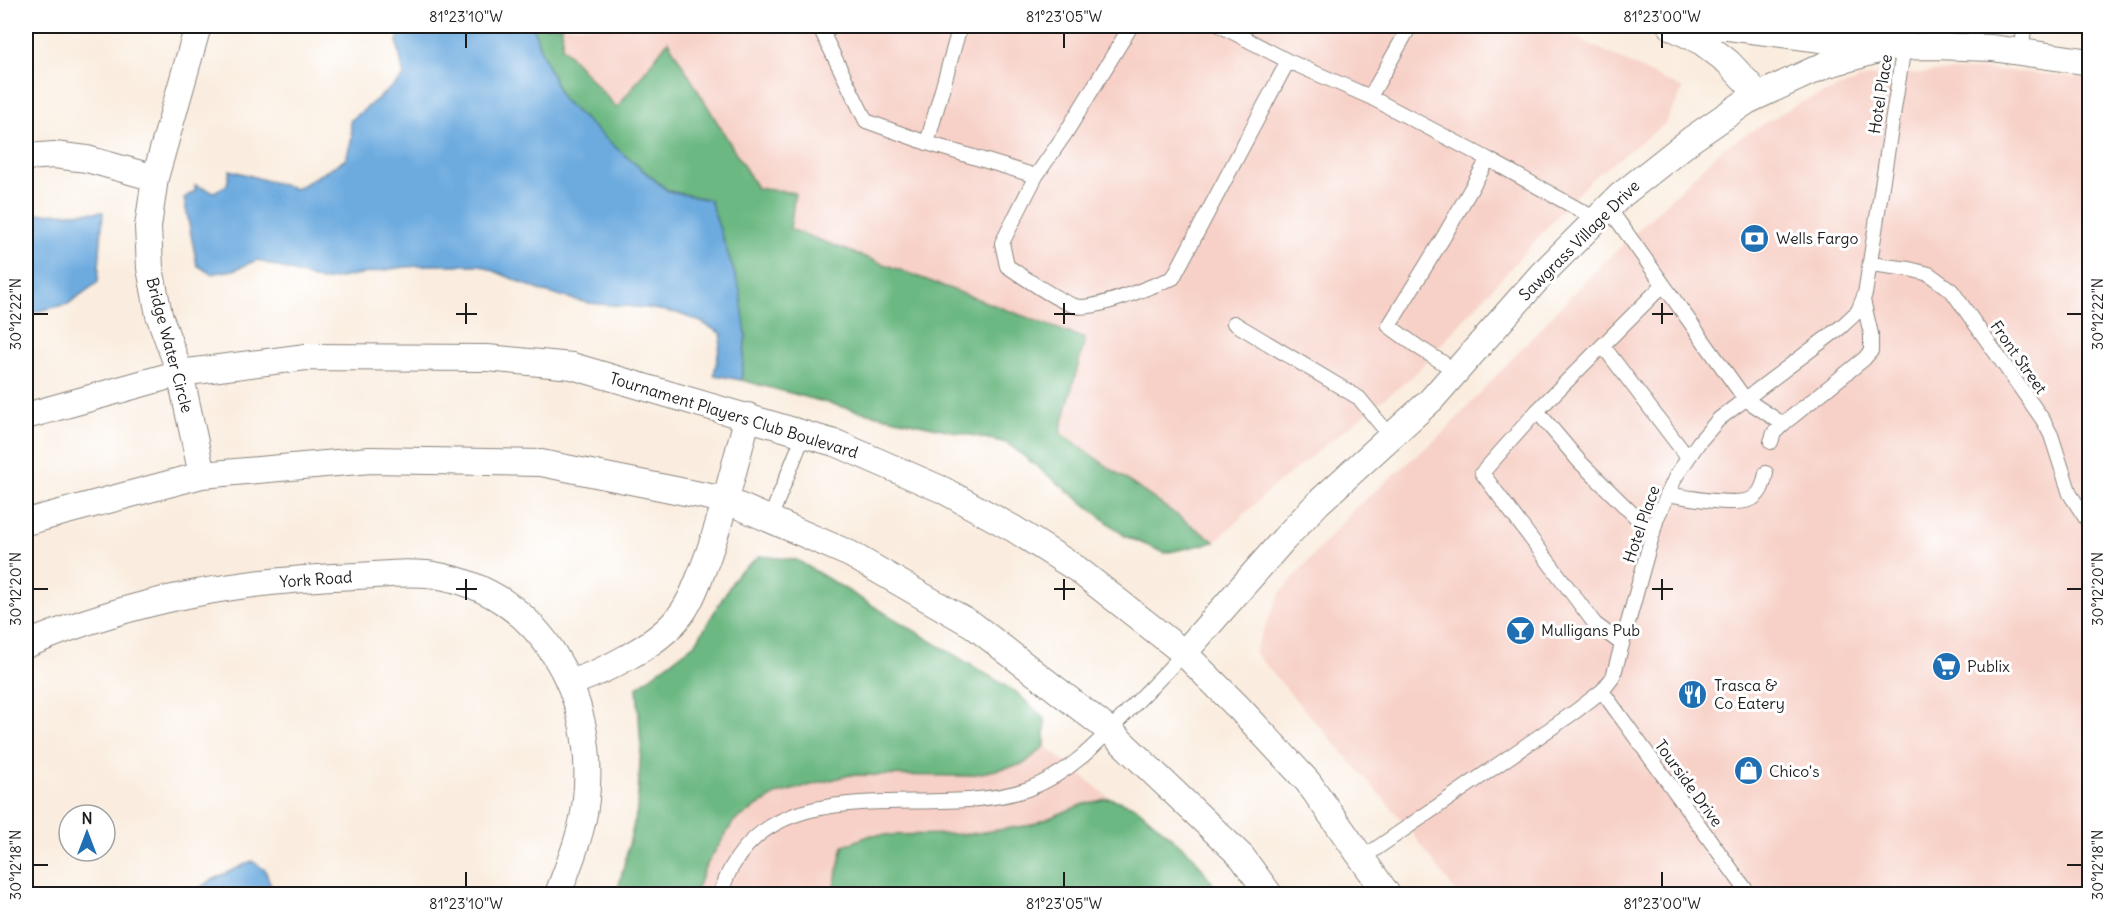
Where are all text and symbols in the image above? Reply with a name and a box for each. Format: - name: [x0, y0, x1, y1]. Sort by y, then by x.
- text: 81°23'10"W: [429, 7, 503, 26]
- text: 81°23'05"W: [1026, 7, 1103, 26]
- text: 81°23'00"W: [1623, 7, 1701, 26]
- street label: Hotel Place: [1864, 53, 1896, 135]
- street label: Sawgrass Village Drive: [1515, 176, 1643, 304]
- bank icon: Wells Fargo: [1739, 222, 1771, 254]
- place label: Wells Fargo: [1776, 228, 1859, 248]
- street label: Bridge Water Circle: [142, 275, 198, 415]
- text: 30°12'22"N: [6, 278, 25, 350]
- text: 30°12'22"N: [2088, 278, 2107, 350]
- street label: Front Street: [1986, 317, 2052, 398]
- street label: Tournament Players Club Boulevard: [607, 368, 861, 462]
- street label: Hotel Place: [1618, 483, 1664, 565]
- text: 30°12'20"N: [6, 552, 25, 626]
- text: 30°12'20"N: [2088, 552, 2107, 626]
- street label: York Road: [279, 566, 353, 592]
- bar icon: Mulligans Pub: [1504, 614, 1536, 646]
- place label: Mulligans Pub: [1541, 620, 1640, 640]
- supermarket icon: Publix: [1930, 650, 1962, 682]
- place label: Publix: [1967, 656, 2010, 676]
- place label: Trasca & Co Eatery: [1714, 675, 1785, 713]
- restaurant icon: Trasca & Co Eatery: [1677, 678, 1709, 710]
- street label: Tourside Drive: [1651, 736, 1727, 830]
- shop icon: Chico's: [1732, 755, 1764, 787]
- place label: Chico's: [1769, 761, 1819, 781]
- north arrow: [57, 803, 117, 863]
- text: N: [81, 808, 93, 828]
- text: 30°12'18"N: [6, 830, 25, 900]
- text: 30°12'18"N: [2088, 830, 2107, 900]
- text: 81°23'10"W: [429, 894, 503, 913]
- text: 81°23'05"W: [1026, 894, 1103, 913]
- text: 81°23'00"W: [1623, 894, 1701, 913]

